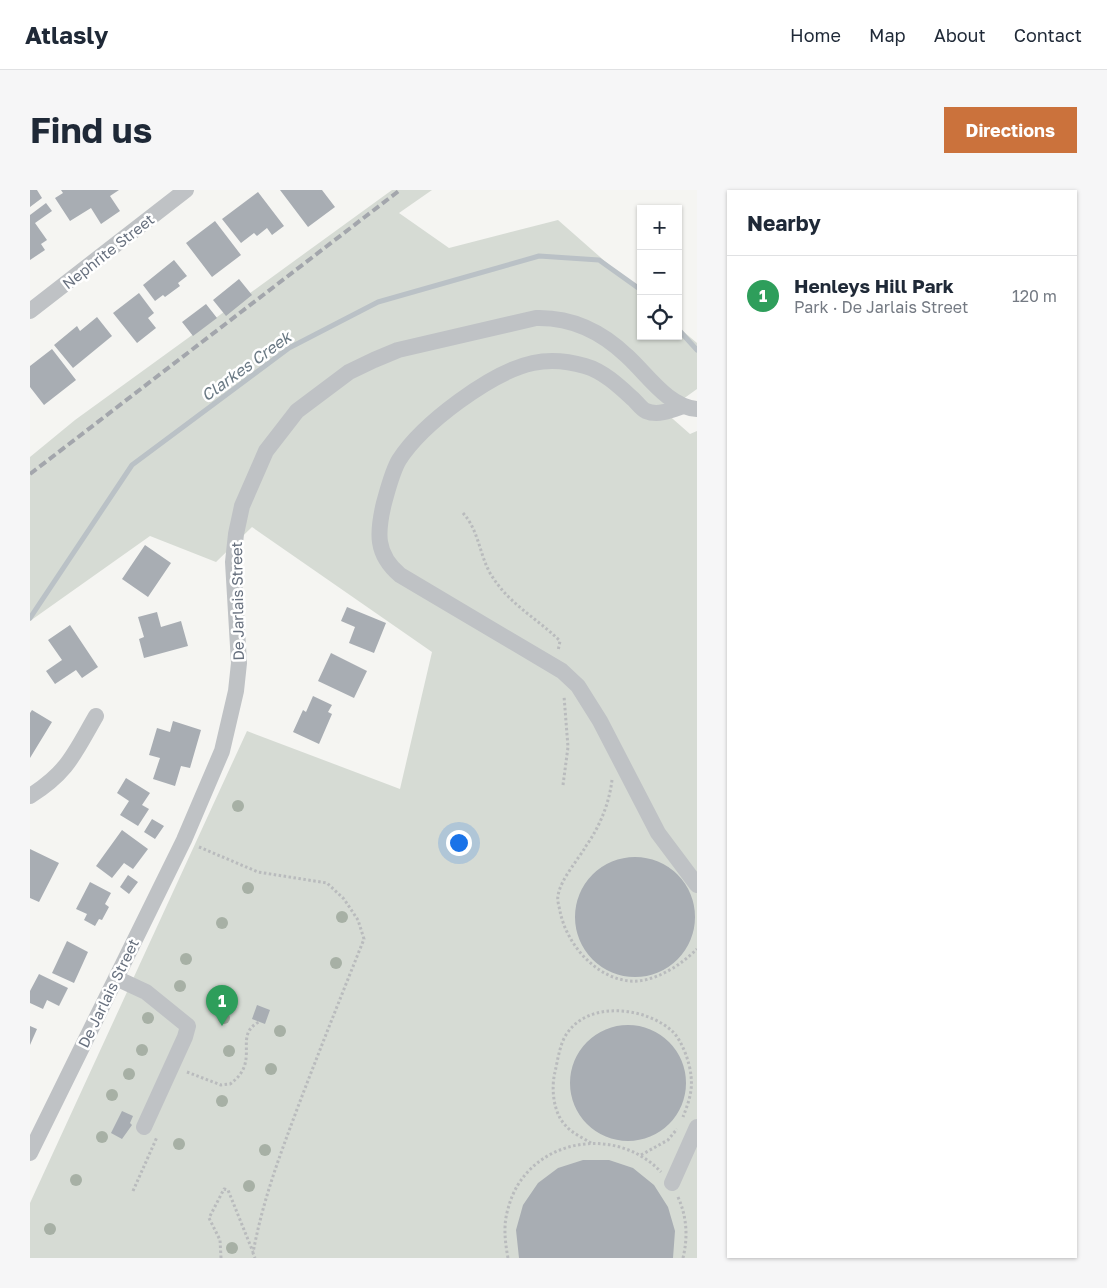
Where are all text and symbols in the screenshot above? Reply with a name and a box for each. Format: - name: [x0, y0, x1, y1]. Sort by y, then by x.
- text: Atlasly: [25, 20, 108, 49]
- text: Home: [790, 24, 841, 46]
- text: Map: [869, 24, 906, 46]
- text: About: [934, 24, 986, 46]
- text: Contact: [1014, 24, 1082, 46]
- button: Directions: [944, 107, 1077, 153]
- text: Find us: [30, 109, 152, 151]
- map controls: [637, 205, 682, 340]
- button: +: [637, 205, 682, 250]
- street label: Nephrite Street: [59, 210, 157, 292]
- text: Nearby: [747, 210, 821, 236]
- button: −: [637, 250, 682, 295]
- text: Henleys Hill Park: [794, 274, 954, 297]
- text: 1: [759, 286, 767, 306]
- text: 120 m: [1012, 286, 1057, 306]
- button: locate: [637, 295, 682, 340]
- text: Park · De Jarlais Street: [794, 297, 968, 317]
- water label: Clarkes Creek: [197, 326, 296, 405]
- street label: De Jarlais Street: [227, 541, 247, 661]
- your location: [446, 830, 472, 856]
- street label: De Jarlais Street: [74, 936, 142, 1050]
- pin: 1: [206, 985, 238, 1026]

